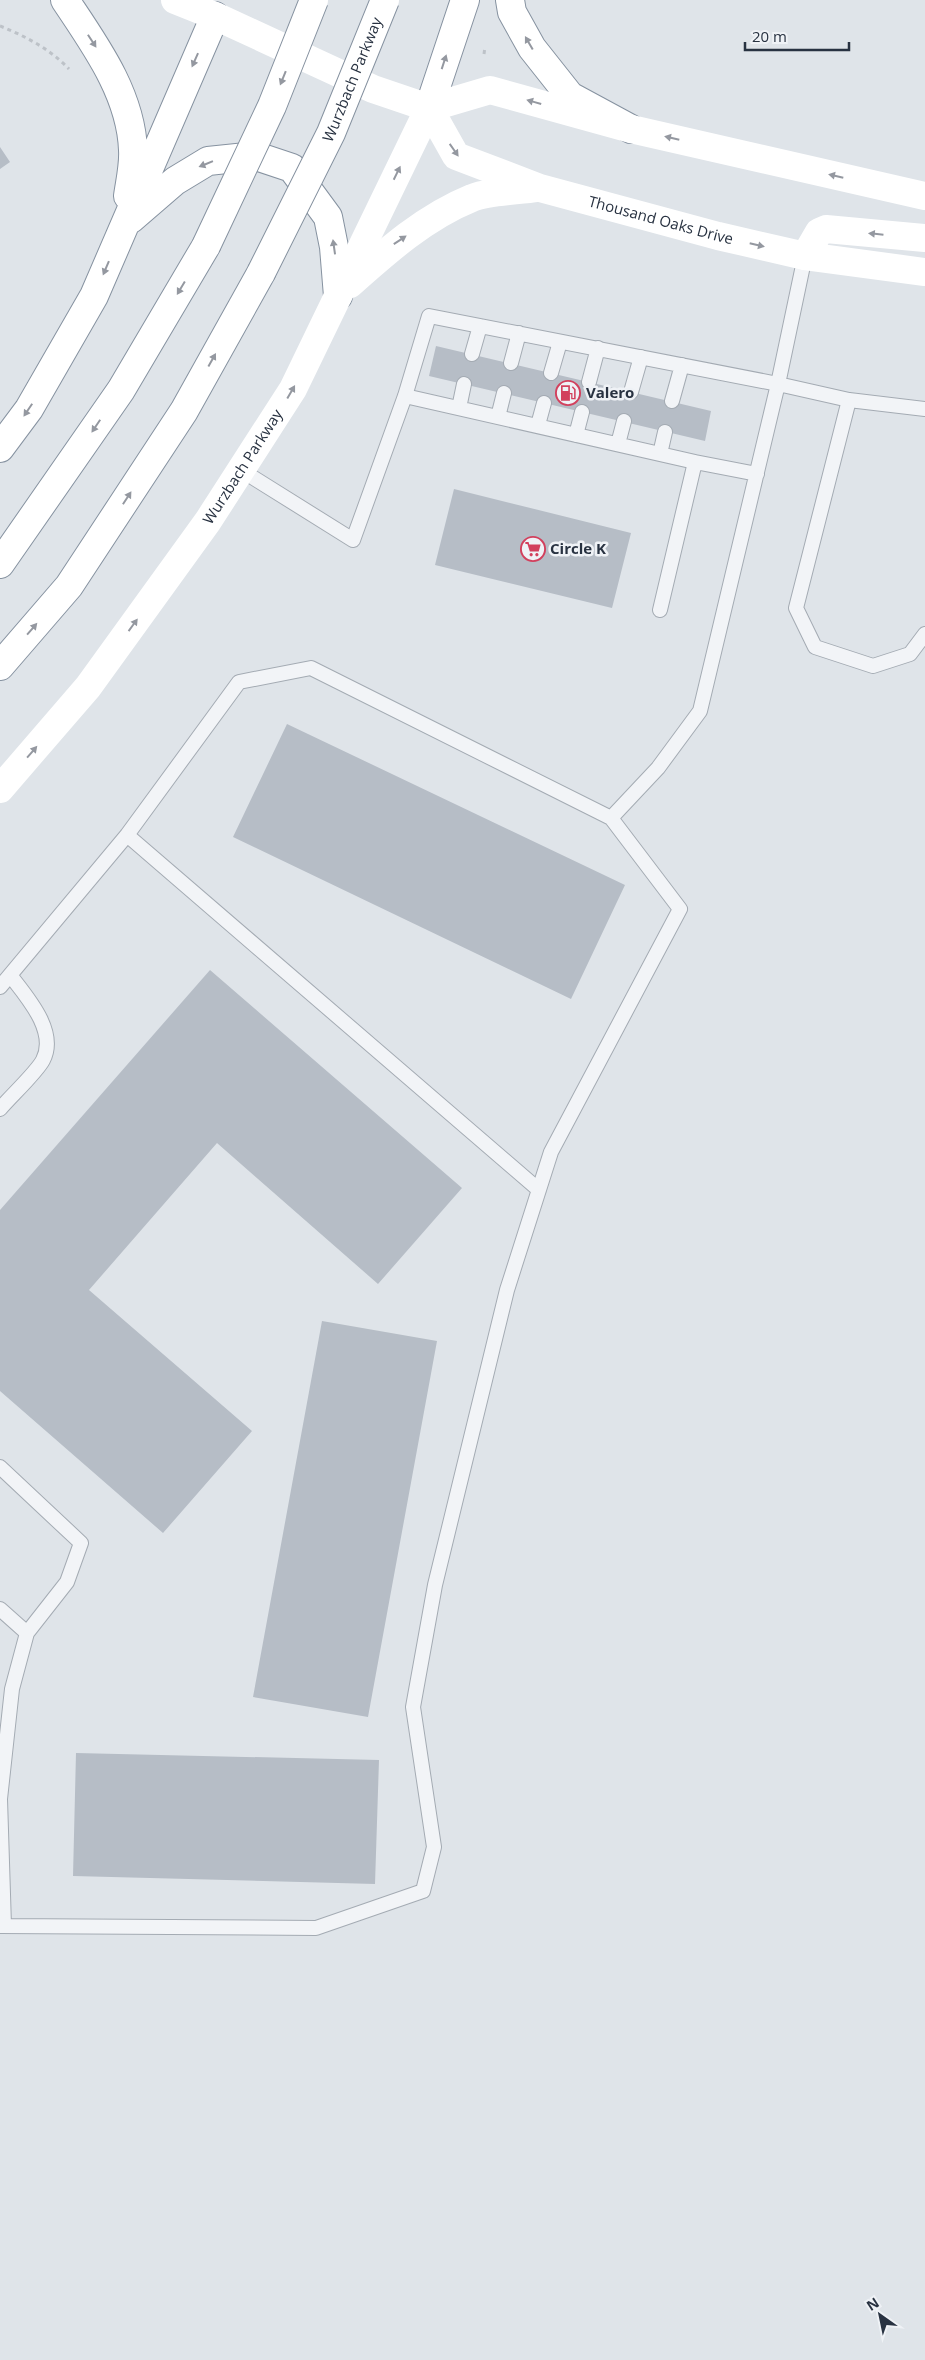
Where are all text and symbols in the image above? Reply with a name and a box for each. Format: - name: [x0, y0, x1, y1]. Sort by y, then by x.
- street label: Wurzbach Parkway: [317, 14, 386, 145]
- scale bar: [745, 20, 849, 52]
- text: 20 m: [752, 26, 787, 46]
- one-way arrow: [87, 34, 97, 47]
- one-way arrow: [525, 37, 534, 50]
- one-way arrow: [191, 53, 199, 67]
- one-way arrow: [440, 54, 448, 69]
- one-way arrow: [279, 71, 287, 86]
- one-way arrow: [526, 97, 541, 105]
- one-way arrow: [665, 134, 680, 142]
- one-way arrow: [449, 143, 459, 157]
- one-way arrow: [199, 160, 213, 168]
- one-way arrow: [394, 166, 402, 180]
- one-way arrow: [829, 172, 844, 180]
- street label: Thousand Oaks Drive: [586, 191, 735, 248]
- one-way arrow: [868, 230, 884, 238]
- one-way arrow: [393, 235, 407, 245]
- one-way arrow: [329, 239, 337, 255]
- one-way arrow: [749, 241, 764, 249]
- one-way arrow: [102, 261, 110, 275]
- one-way arrow: [177, 281, 186, 295]
- one-way arrow: [208, 353, 217, 366]
- fuel station icon: Valero: [555, 380, 581, 406]
- place label: Valero: [586, 382, 634, 402]
- one-way arrow: [287, 384, 295, 399]
- one-way arrow: [23, 403, 33, 417]
- street label: Wurzbach Parkway: [198, 405, 287, 528]
- one-way arrow: [91, 419, 101, 433]
- one-way arrow: [122, 491, 132, 505]
- supermarket icon: Circle K: [520, 536, 546, 562]
- place label: Circle K: [550, 538, 606, 558]
- one-way arrow: [128, 618, 138, 632]
- one-way arrow: [26, 624, 38, 636]
- one-way arrow: [26, 746, 37, 758]
- north arrow: [855, 2290, 905, 2340]
- text: N: [863, 2293, 883, 2315]

